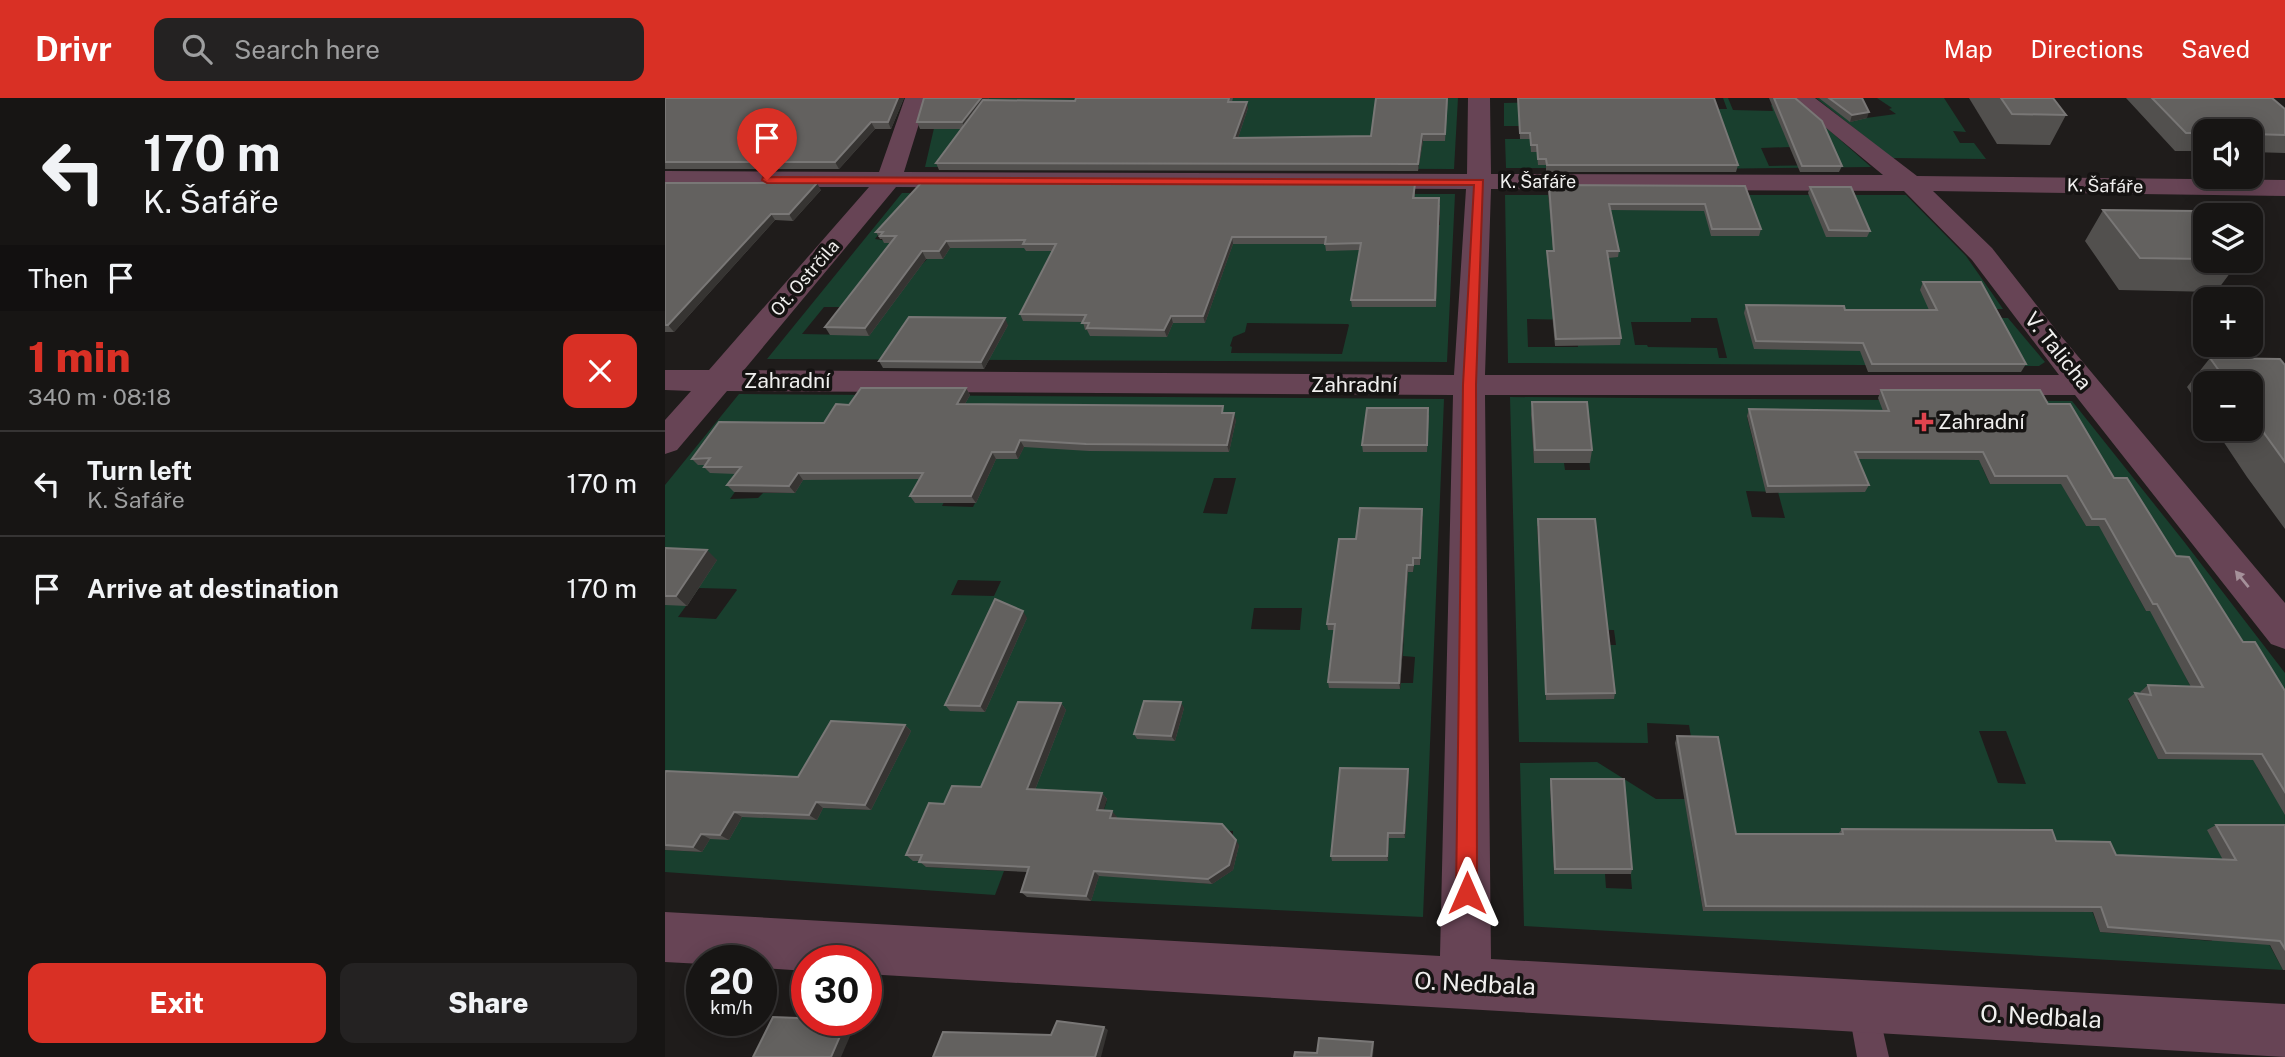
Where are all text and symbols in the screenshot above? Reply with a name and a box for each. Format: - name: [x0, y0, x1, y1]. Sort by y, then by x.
- search box: [154, 18, 644, 81]
- text: Drivr: [35, 30, 112, 68]
- icon: search: [178, 30, 216, 68]
- text: Search here: [234, 34, 380, 65]
- text: Map: [1944, 35, 1993, 63]
- text: Directions: [2031, 35, 2143, 63]
- text: Saved: [2181, 35, 2250, 63]
- pin: [737, 108, 797, 180]
- icon: arrive: [748, 119, 786, 157]
- map controls: [2193, 119, 2263, 441]
- button: sound: [2193, 119, 2263, 189]
- text: 170 m: [143, 124, 281, 182]
- icon: left: [28, 126, 119, 217]
- street label: K. Šafáře: [1500, 171, 1576, 192]
- street label: K. Šafáře: [2067, 174, 2143, 197]
- text: K. Šafáře: [143, 183, 279, 220]
- button: layers: [2193, 203, 2263, 273]
- street label: Ot. Ostrčila: [766, 235, 843, 320]
- icon: arrive: [102, 259, 140, 297]
- text: Then: [28, 263, 88, 294]
- button: +: [2193, 287, 2263, 357]
- street label: V. Talicha: [2020, 307, 2097, 394]
- text: 1 min: [28, 332, 131, 381]
- button: close: [563, 334, 637, 408]
- street label: Zahradní: [744, 368, 831, 393]
- button: −: [2193, 371, 2263, 441]
- street label: Zahradní: [1311, 372, 1398, 397]
- text: 340 m · 08:18: [28, 383, 171, 410]
- place label: Zahradní: [1938, 409, 2025, 434]
- marker: Zahradní: [1916, 414, 1932, 430]
- text: Turn left: [87, 455, 192, 486]
- icon: left: [28, 465, 66, 503]
- text: 170 m: [567, 468, 637, 499]
- text: K. Šafáře: [87, 486, 185, 513]
- icon: arrive: [28, 570, 66, 608]
- one-way arrow: [2235, 571, 2250, 589]
- text: Arrive at destination: [87, 573, 339, 604]
- text: 170 m: [567, 573, 637, 604]
- position arrow: [1430, 856, 1504, 930]
- speed limit sign: 30: [791, 945, 882, 1036]
- text: 20: [709, 961, 754, 1002]
- button: Exit: [28, 963, 326, 1043]
- button: Share: [340, 963, 637, 1043]
- street label: O. Nedbala: [1414, 966, 1537, 1000]
- text: km/h: [710, 997, 753, 1018]
- street label: O. Nedbala: [1980, 999, 2103, 1033]

